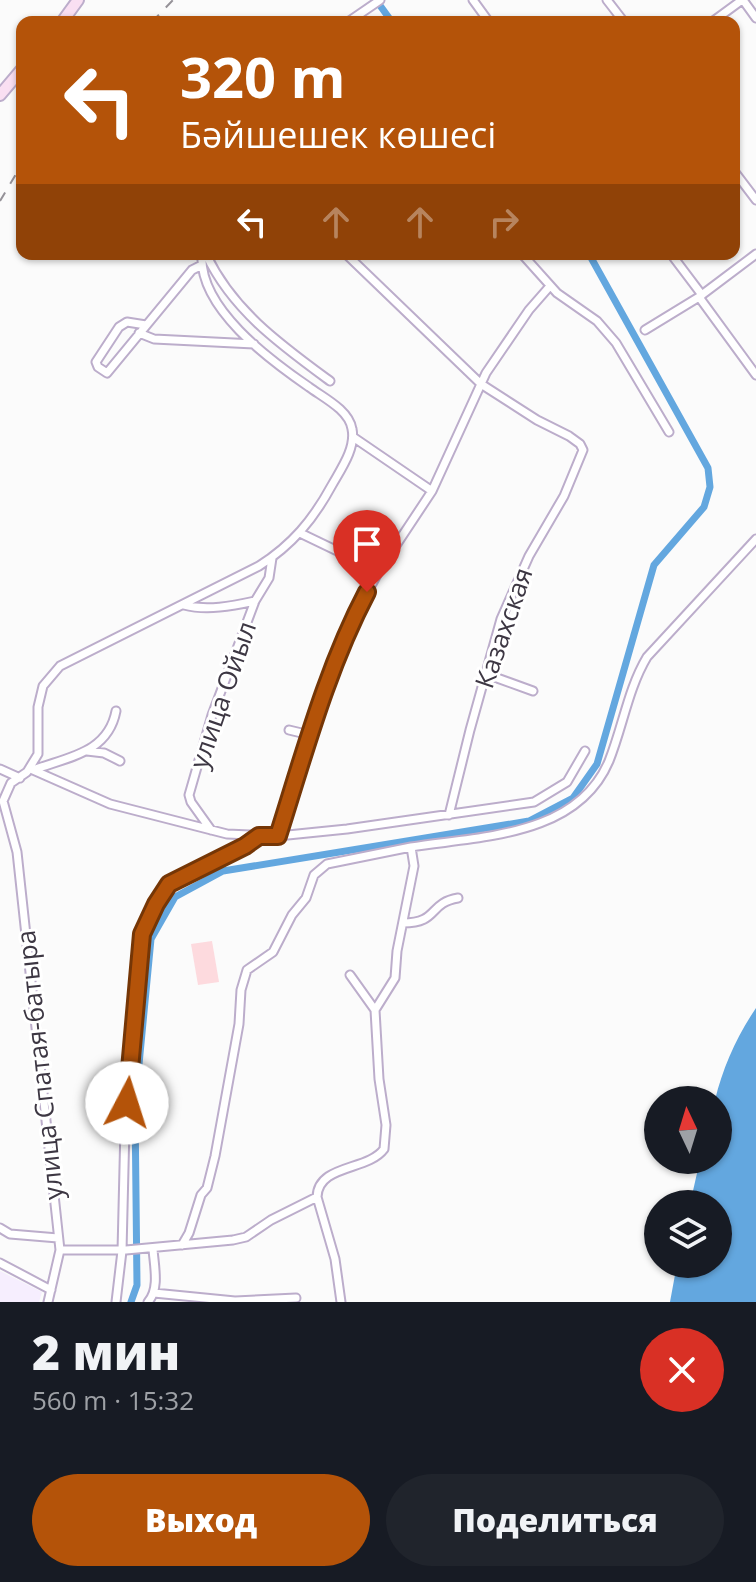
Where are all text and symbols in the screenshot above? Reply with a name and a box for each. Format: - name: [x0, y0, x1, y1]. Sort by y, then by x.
- text: 320 m: [180, 38, 346, 114]
- icon: left: [48, 48, 152, 152]
- text: Бәйшешек көшесі: [180, 110, 496, 159]
- icon: left: [230, 200, 274, 244]
- icon: ahead: [314, 200, 358, 244]
- icon: ahead: [398, 200, 442, 244]
- icon: right: [482, 200, 526, 244]
- pin: [333, 510, 401, 592]
- icon: arrive: [345, 522, 389, 566]
- street label: Казахская: [466, 562, 541, 693]
- street label: улица Ойыл: [180, 616, 264, 773]
- street label: улица Спатая-батыра: [7, 929, 71, 1202]
- position arrow: [85, 1061, 169, 1145]
- north arrow: [644, 1086, 732, 1174]
- map controls: [644, 1086, 732, 1278]
- button: layers: [644, 1190, 732, 1278]
- text: 2 мин: [32, 1319, 180, 1384]
- button: close: [640, 1328, 724, 1412]
- text: 560 m · 15:32: [32, 1382, 194, 1418]
- button: Выход: [32, 1474, 370, 1566]
- button: Поделиться: [386, 1474, 724, 1566]

